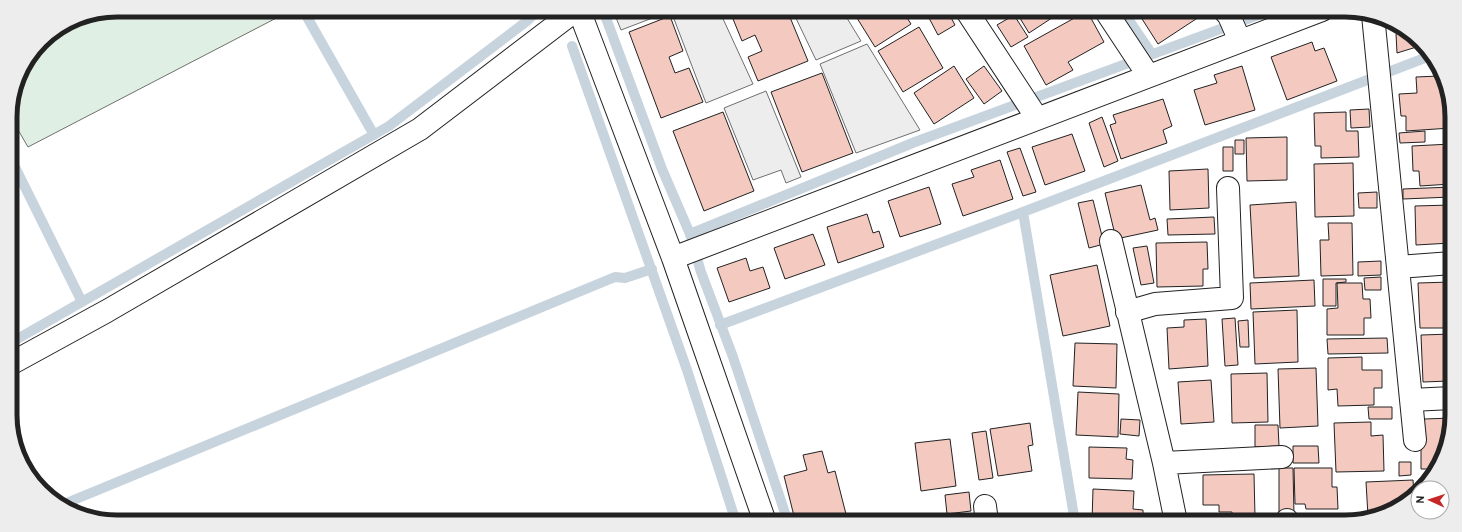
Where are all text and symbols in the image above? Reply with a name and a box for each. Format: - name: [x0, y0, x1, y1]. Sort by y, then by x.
- north arrow: [1410, 480, 1450, 520]
- text: N: [1414, 495, 1428, 504]

